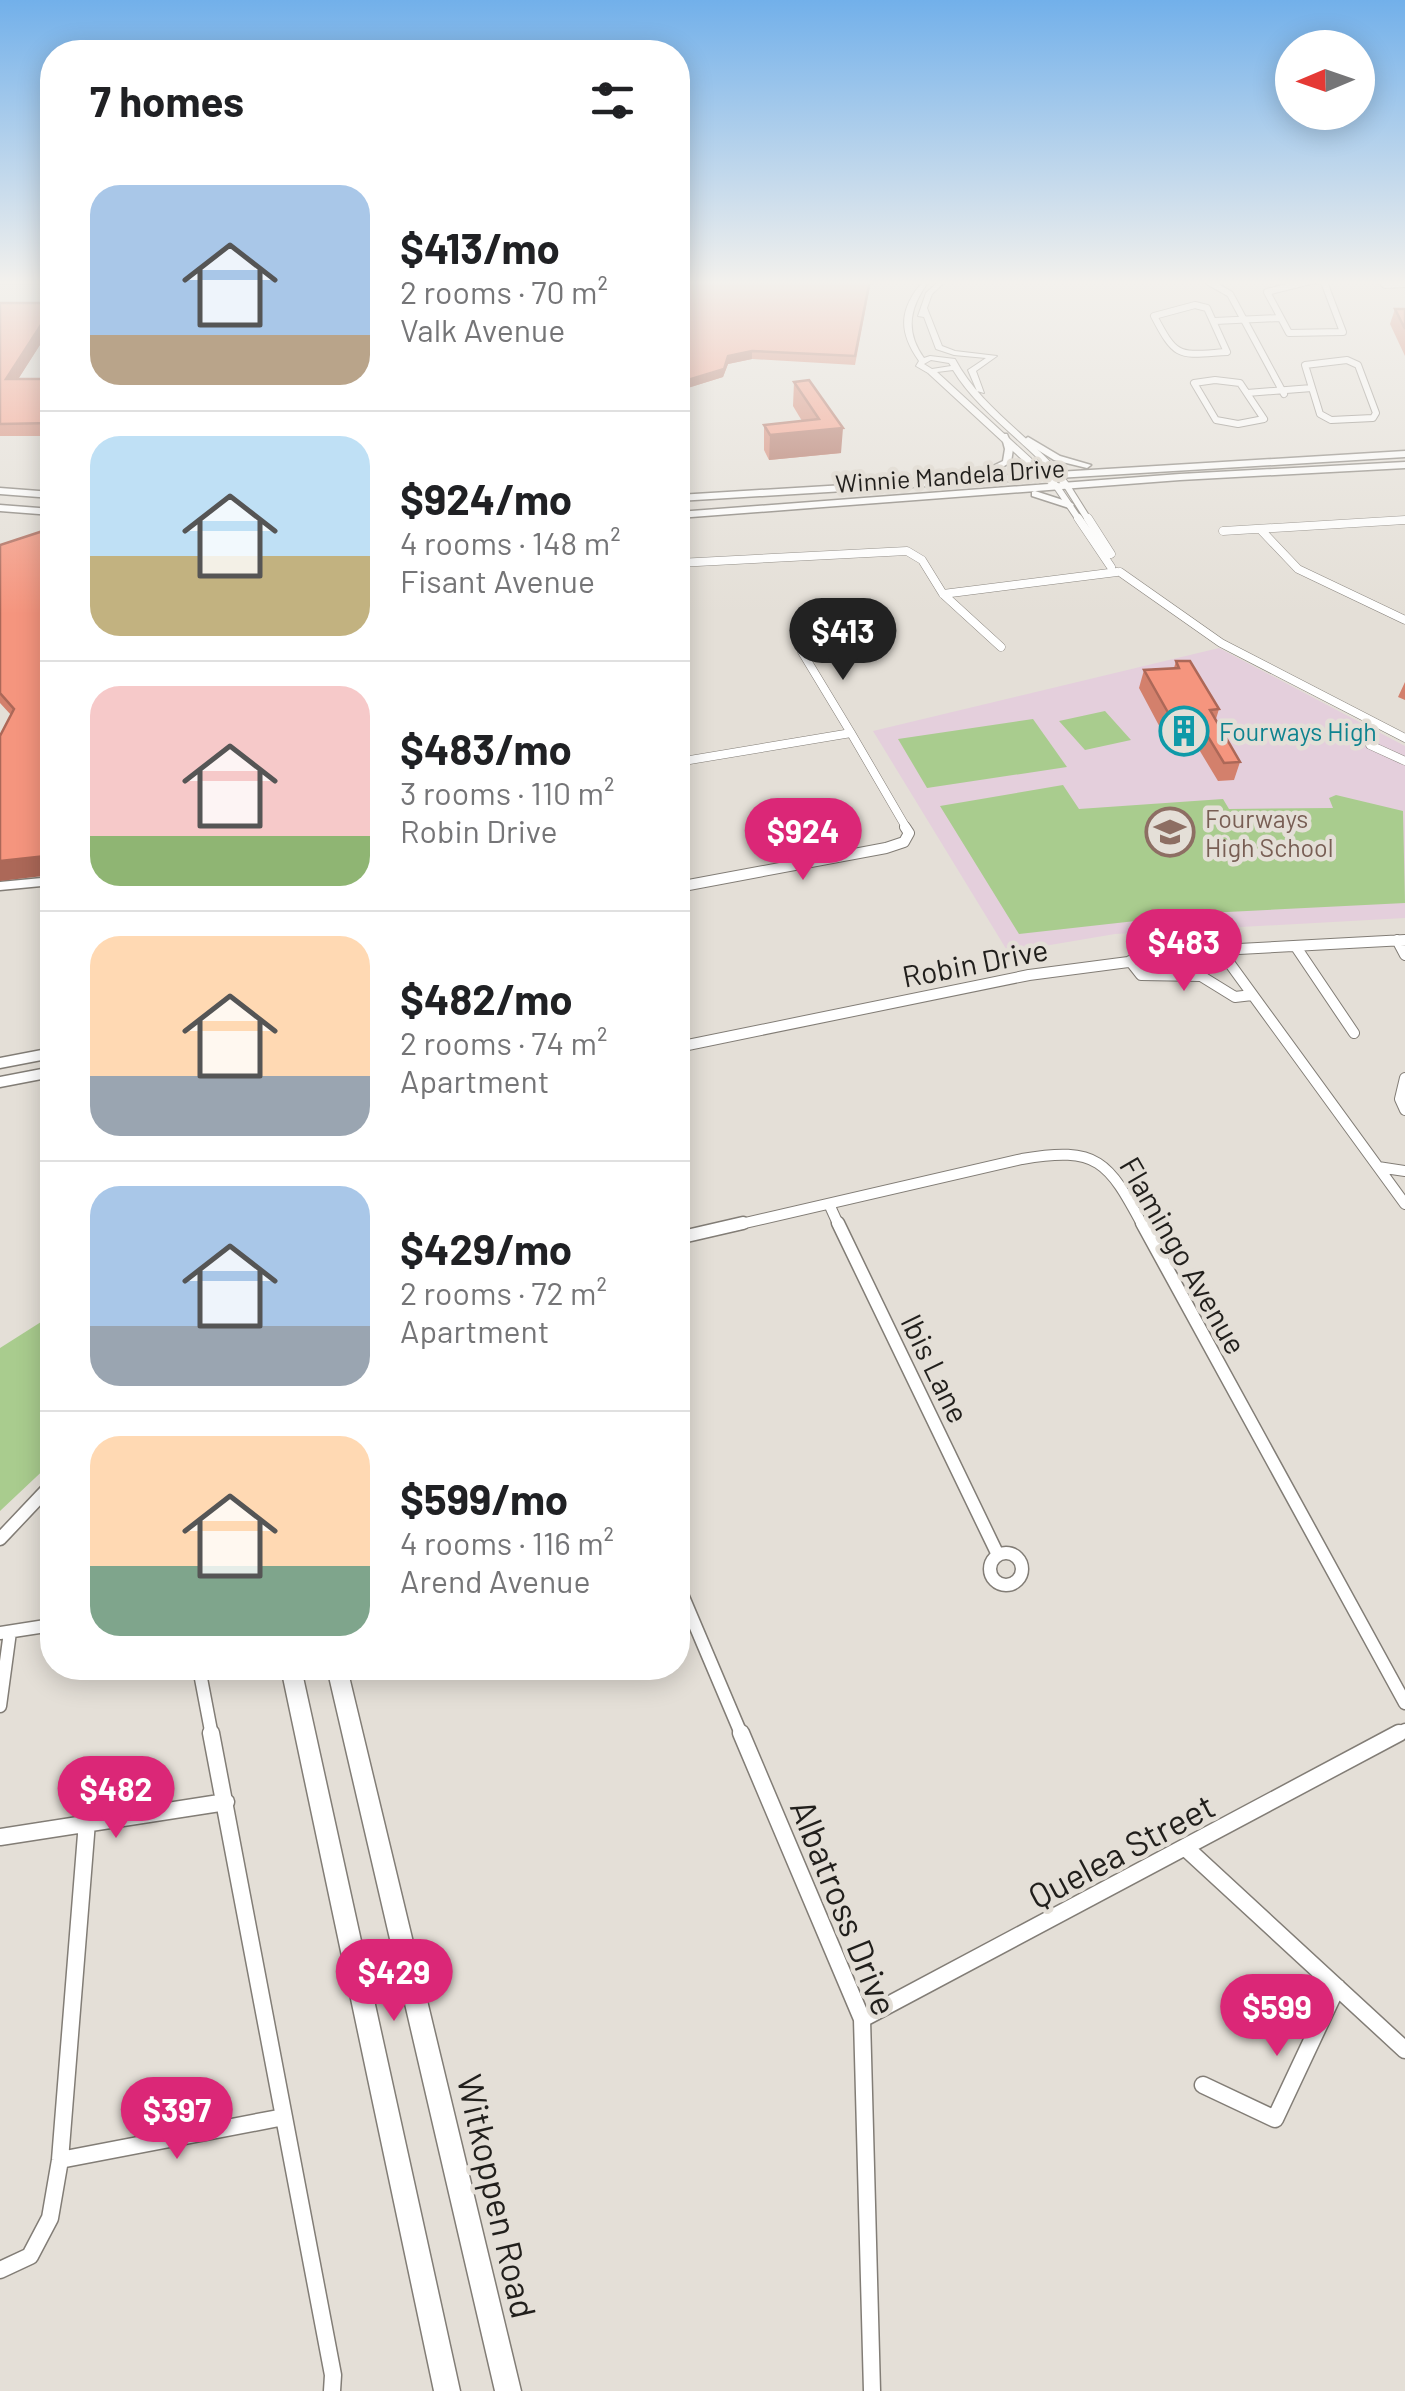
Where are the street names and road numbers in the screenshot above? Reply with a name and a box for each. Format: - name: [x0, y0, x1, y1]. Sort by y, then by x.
- street label: Winnie Mandela Drive: [834, 452, 1066, 498]
- street label: Robin Drive: [899, 930, 1051, 994]
- street label: Flamingo Avenue: [1113, 1150, 1255, 1360]
- street label: Ibis Lane: [894, 1308, 978, 1428]
- street label: Quelea Street: [1021, 1783, 1221, 1917]
- street label: Albatross Drive: [783, 1793, 907, 2021]
- street label: Witkoppen Road: [450, 2070, 546, 2322]

